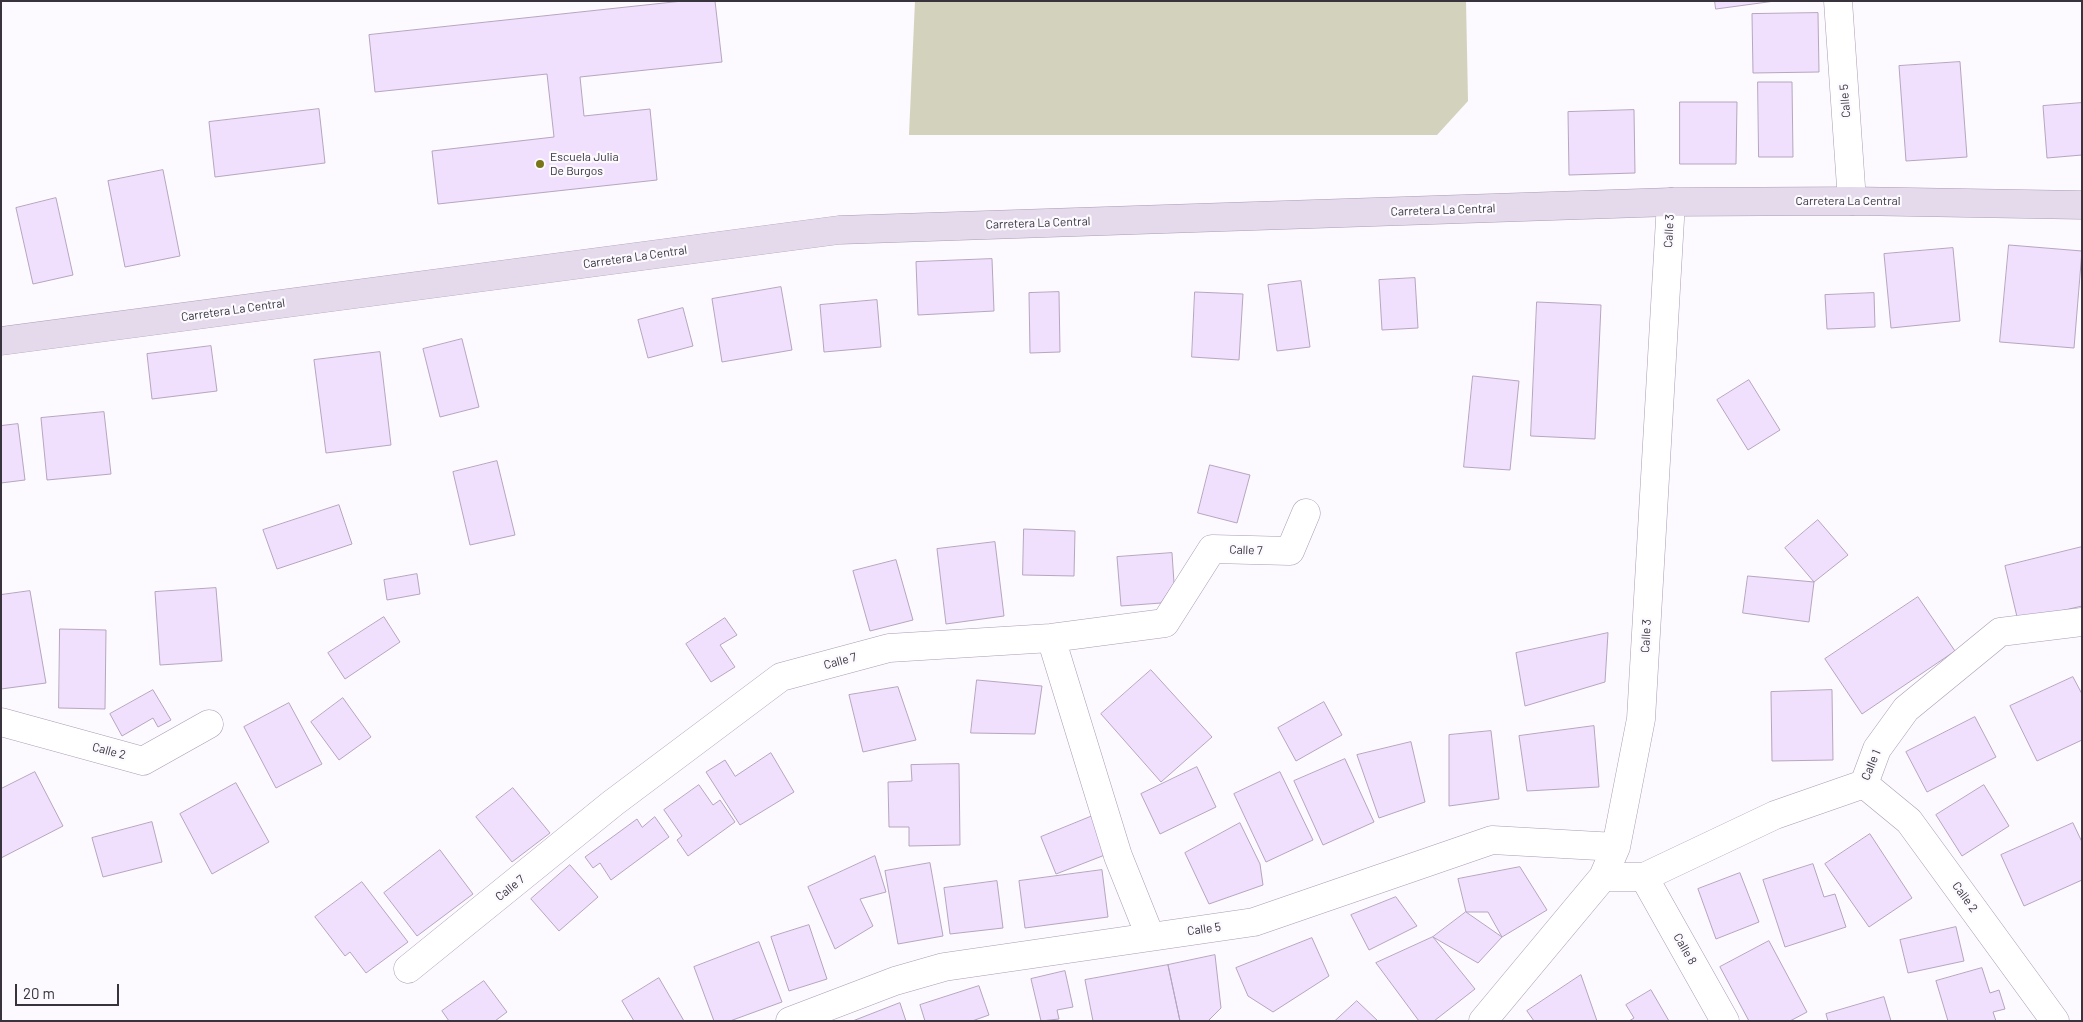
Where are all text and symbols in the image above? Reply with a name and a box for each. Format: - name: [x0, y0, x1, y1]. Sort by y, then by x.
- street label: Calle 5: [1837, 84, 1853, 118]
- place label: Escuela Julia De Burgos: [550, 150, 619, 178]
- marker: Escuela Julia De Burgos: [534, 158, 546, 170]
- street label: Carretera La Central: [1796, 194, 1900, 208]
- street label: Carretera La Central: [1390, 201, 1496, 219]
- street label: Carretera La Central: [985, 214, 1091, 232]
- street label: Calle 3: [1661, 214, 1677, 248]
- street label: Carretera La Central: [582, 243, 688, 271]
- street label: Carretera La Central: [180, 296, 286, 324]
- street label: Calle 7: [1229, 542, 1263, 558]
- street label: Calle 3: [1638, 619, 1654, 653]
- street label: Calle 7: [822, 650, 858, 672]
- street label: Calle 2: [91, 740, 127, 762]
- street label: Calle 1: [1858, 748, 1884, 782]
- street label: Calle 7: [493, 872, 527, 904]
- street label: Calle 2: [1949, 879, 1981, 915]
- street label: Calle 5: [1186, 920, 1222, 938]
- street label: Calle 8: [1670, 931, 1700, 967]
- scale bar: [18, 974, 121, 1006]
- text: 20 m: [23, 984, 55, 1002]

